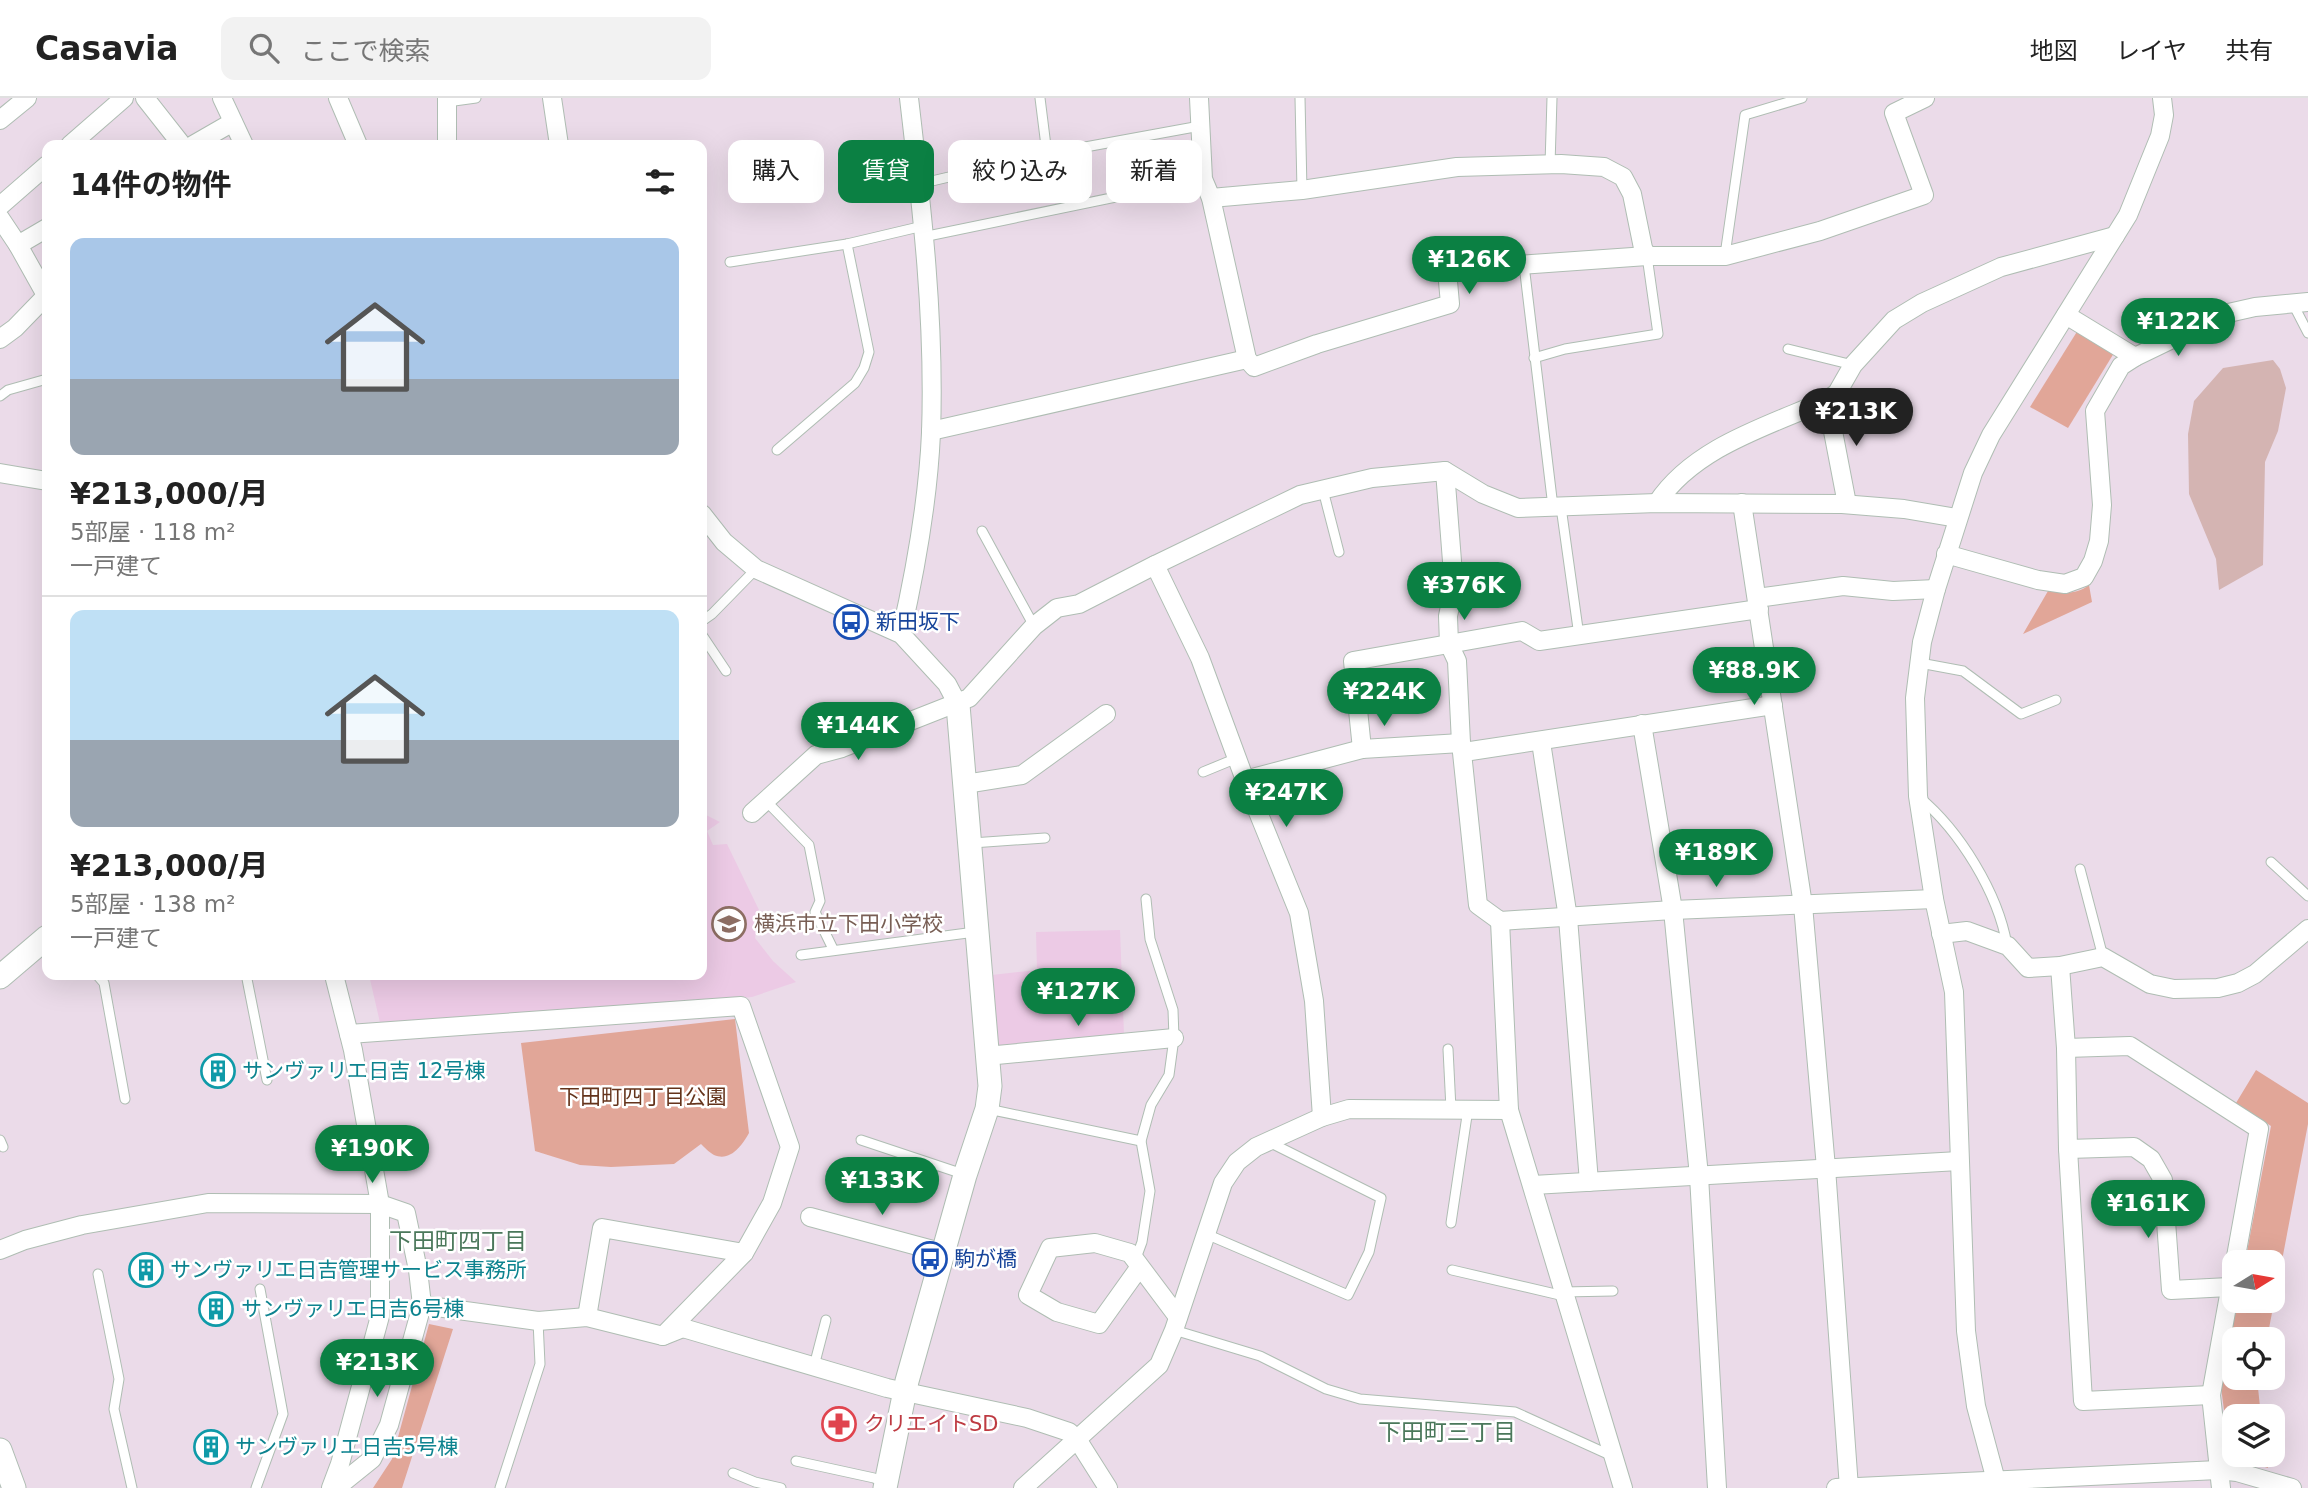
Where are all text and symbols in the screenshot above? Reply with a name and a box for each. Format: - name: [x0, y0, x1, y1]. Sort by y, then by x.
- search box: [221, 17, 711, 80]
- text: Casavia: [35, 29, 179, 68]
- icon: search: [245, 29, 283, 67]
- text: ここで検索: [301, 36, 431, 66]
- text: 地図: [2030, 37, 2078, 65]
- text: レイヤ: [2116, 37, 2187, 65]
- text: 共有: [2225, 37, 2273, 65]
- chip: 購入: [728, 140, 824, 203]
- chip: 賃貸: [838, 140, 934, 203]
- chip: 絞り込み: [948, 140, 1092, 203]
- chip: 新着: [1106, 140, 1202, 203]
- icon: filters: [641, 163, 679, 201]
- text: 14件の物件: [70, 167, 232, 202]
- pin: ¥126K: [1420, 236, 1518, 296]
- text: ¥126K: [1428, 246, 1510, 272]
- icon: home: [312, 284, 438, 410]
- pin: ¥122K: [2129, 299, 2227, 358]
- text: ¥122K: [2137, 308, 2219, 334]
- pin: ¥213K: [1807, 388, 1905, 448]
- text: ¥213K: [1815, 398, 1897, 424]
- text: ¥213,000/月: [70, 476, 268, 511]
- text: 5部屋 · 118 m²: [70, 519, 235, 545]
- text: 一戸建て: [70, 553, 162, 579]
- pin: ¥376K: [1415, 562, 1513, 622]
- text: ¥376K: [1423, 572, 1505, 598]
- bus stop icon: 新田坂下: [832, 603, 870, 641]
- place label: 新田坂下: [876, 610, 960, 634]
- pin: ¥88.9K: [1697, 648, 1811, 707]
- icon: home: [312, 656, 438, 782]
- text: ¥88.9K: [1709, 657, 1799, 683]
- pin: ¥224K: [1335, 668, 1433, 728]
- text: ¥224K: [1343, 678, 1425, 704]
- pin: ¥144K: [809, 702, 907, 762]
- text: ¥144K: [817, 712, 899, 738]
- pin: ¥247K: [1237, 770, 1335, 829]
- text: ¥247K: [1245, 779, 1327, 805]
- pin: ¥189K: [1667, 830, 1765, 889]
- text: ¥189K: [1675, 839, 1757, 865]
- text: ¥213,000/月: [70, 848, 268, 883]
- text: 5部屋 · 138 m²: [70, 891, 235, 917]
- school or university icon: 横浜市立下田小学校: [710, 905, 748, 943]
- place label: 横浜市立下田小学校: [754, 912, 943, 936]
- text: 一戸建て: [70, 925, 162, 951]
- pin: ¥127K: [1029, 968, 1127, 1028]
- text: ¥127K: [1037, 978, 1119, 1004]
- building icon: サンヴァリエ日吉 12号棟: [199, 1052, 237, 1090]
- place label: サンヴァリエ日吉 12号棟: [242, 1059, 485, 1083]
- park label: 下田町四丁目公園: [559, 1085, 727, 1109]
- pin: ¥190K: [323, 1126, 421, 1185]
- text: ¥190K: [331, 1135, 413, 1161]
- pin: ¥133K: [833, 1158, 931, 1217]
- text: ¥133K: [841, 1167, 923, 1193]
- pin: ¥161K: [2099, 1180, 2197, 1240]
- text: ¥161K: [2107, 1190, 2189, 1216]
- district label: 下田町四丁目: [389, 1228, 527, 1254]
- bus stop icon: 駒が橋: [911, 1240, 949, 1278]
- place label: 駒が橋: [954, 1247, 1017, 1271]
- north arrow: [2222, 1250, 2286, 1312]
- map controls: [2222, 1250, 2285, 1467]
- building icon: サンヴァリエ日吉管理サービス事務所: [127, 1251, 165, 1289]
- place label: サンヴァリエ日吉管理サービス事務所: [170, 1258, 527, 1282]
- building icon: サンヴァリエ日吉6号棟: [197, 1290, 235, 1328]
- place label: サンヴァリエ日吉6号棟: [241, 1297, 464, 1321]
- button: locate: [2222, 1327, 2285, 1390]
- pin: ¥213K: [328, 1340, 426, 1399]
- text: ¥213K: [336, 1349, 418, 1375]
- button: layers: [2222, 1404, 2285, 1467]
- pharmacy icon: クリエイトSD: [820, 1405, 858, 1443]
- place label: クリエイトSD: [864, 1412, 999, 1436]
- district label: 下田町三丁目: [1378, 1419, 1516, 1445]
- building icon: サンヴァリエ日吉5号棟: [192, 1428, 230, 1466]
- place label: サンヴァリエ日吉5号棟: [235, 1435, 458, 1459]

